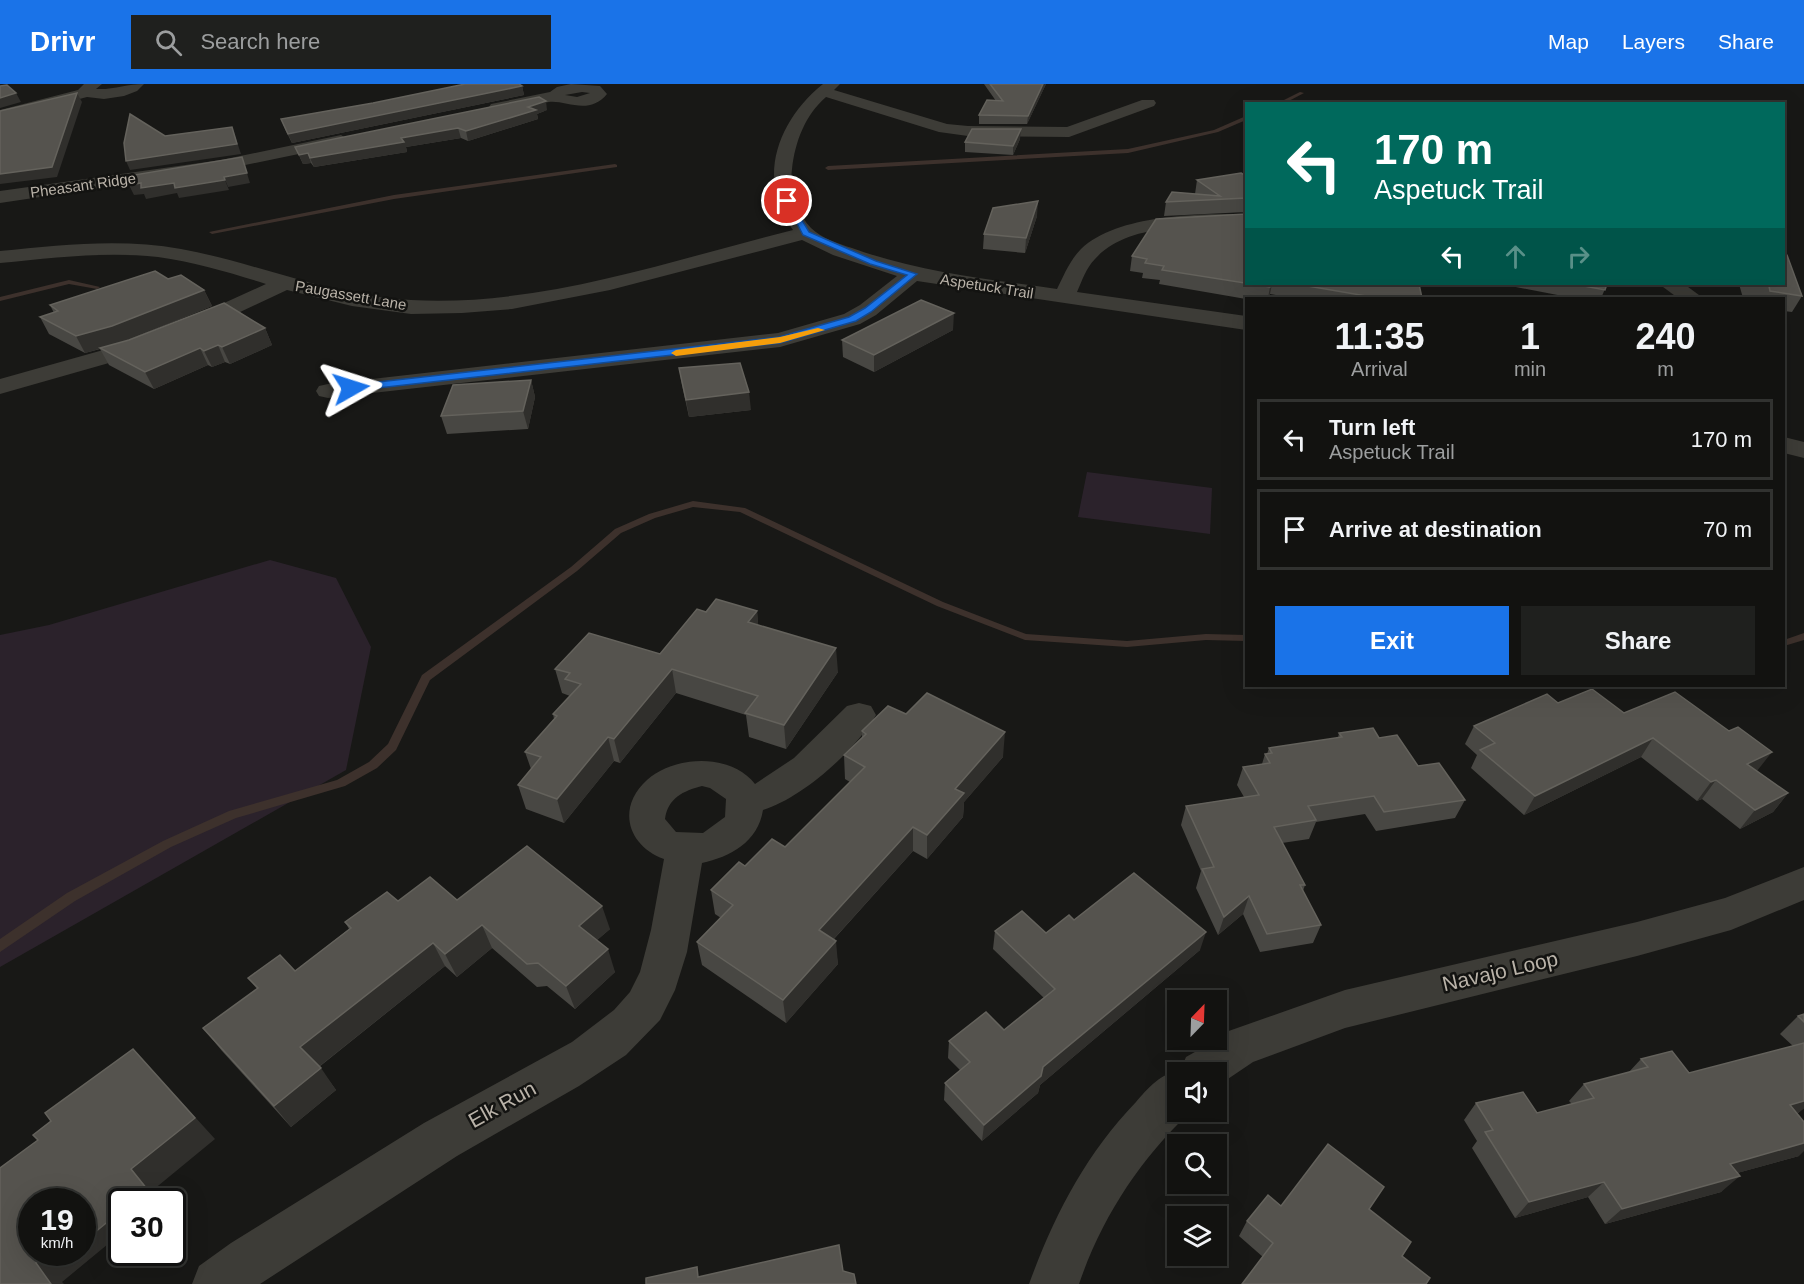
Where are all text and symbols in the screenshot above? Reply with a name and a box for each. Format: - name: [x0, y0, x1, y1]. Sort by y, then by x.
- search box: [131, 15, 551, 69]
- text: Drivr: [30, 26, 95, 57]
- icon: search: [152, 26, 185, 59]
- text: Search here: [200, 29, 320, 54]
- text: Map: [1548, 30, 1589, 53]
- text: Layers: [1622, 30, 1685, 53]
- text: Share: [1718, 30, 1774, 53]
- icon: left: [1275, 126, 1353, 204]
- text: 170 m: [1374, 126, 1493, 173]
- street label: Pheasant Ridge: [29, 169, 137, 201]
- pin: [761, 175, 812, 226]
- text: Aspetuck Trail: [1374, 175, 1544, 205]
- icon: arrive: [770, 184, 803, 217]
- icon: left: [1436, 240, 1469, 273]
- icon: ahead: [1499, 240, 1532, 273]
- icon: right: [1562, 240, 1595, 273]
- street label: Aspetuck Trail: [939, 270, 1035, 302]
- street label: Paugassett Lane: [294, 277, 408, 313]
- text: 11:35: [1334, 316, 1424, 357]
- text: 1: [1520, 316, 1540, 357]
- text: 240: [1636, 316, 1696, 357]
- position arrow: [319, 356, 383, 420]
- text: Arrival: [1351, 358, 1408, 380]
- text: min: [1514, 358, 1546, 380]
- text: m: [1657, 358, 1674, 380]
- text: Turn left: [1329, 415, 1415, 440]
- icon: left: [1278, 423, 1311, 456]
- text: 170 m: [1691, 427, 1752, 452]
- text: Aspetuck Trail: [1329, 441, 1455, 463]
- icon: arrive: [1278, 513, 1311, 546]
- text: Arrive at destination: [1329, 517, 1542, 542]
- text: 70 m: [1703, 517, 1752, 542]
- button: Exit: [1275, 606, 1509, 675]
- button: Share: [1521, 606, 1755, 675]
- street label: Navajo Loop: [1440, 947, 1560, 995]
- north arrow: [1167, 990, 1227, 1050]
- map controls: [1167, 990, 1227, 1266]
- button: sound: [1167, 1062, 1227, 1122]
- street label: Elk Run: [464, 1076, 540, 1132]
- button: search: [1167, 1134, 1227, 1194]
- speed limit sign: 30: [108, 1188, 186, 1266]
- text: 19: [40, 1203, 74, 1236]
- button: layers: [1167, 1206, 1227, 1266]
- text: km/h: [41, 1234, 73, 1251]

